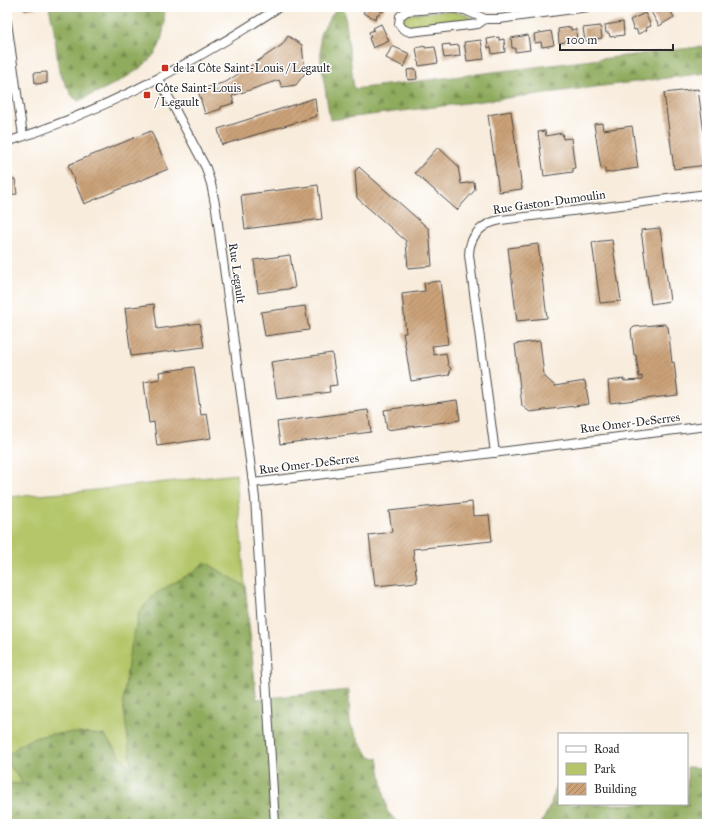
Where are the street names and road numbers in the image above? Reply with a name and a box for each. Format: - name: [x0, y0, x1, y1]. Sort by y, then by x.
- street label: Rue Gaston-Dumoulin: [492, 187, 607, 217]
- street label: Rue Legault: [225, 242, 248, 305]
- street label: Rue Omer-DeSerres: [579, 410, 681, 436]
- street label: Rue Omer-DeSerres: [258, 451, 360, 477]

